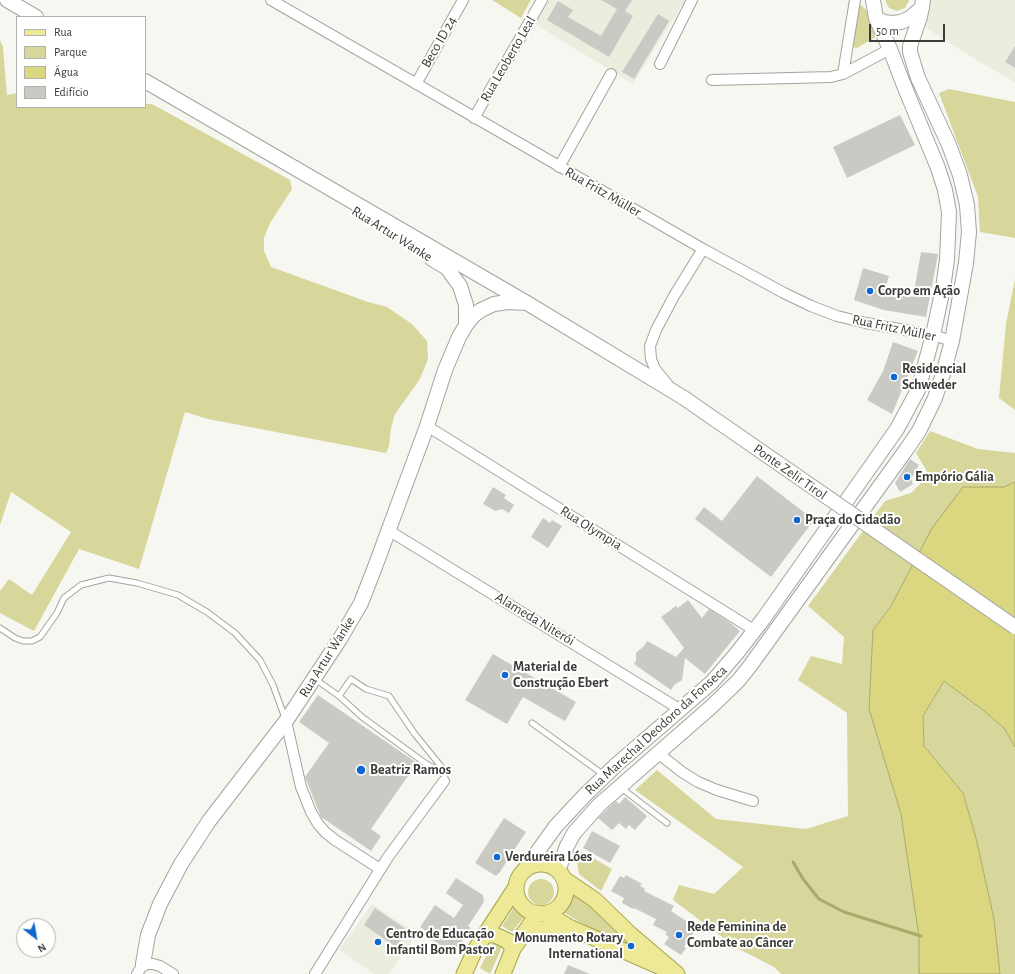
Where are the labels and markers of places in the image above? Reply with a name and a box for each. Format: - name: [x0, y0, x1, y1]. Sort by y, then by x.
- place label: Corpo em Ação: [878, 283, 960, 299]
- marker: Corpo em Ação: [865, 286, 875, 296]
- place label: Residencial Schweder: [902, 361, 966, 394]
- marker: Residencial Schweder: [889, 372, 899, 382]
- place label: Empório Gália: [915, 469, 994, 485]
- marker: Empório Gália: [902, 472, 912, 482]
- place label: Praça do Cidadão: [805, 512, 901, 528]
- marker: Praça do Cidadão: [792, 515, 802, 525]
- place label: Material de Construção Ebert: [513, 659, 608, 692]
- marker: Material de Construção Ebert: [500, 670, 510, 680]
- place label: Beatriz Ramos: [370, 762, 451, 778]
- marker: Beatriz Ramos: [355, 764, 367, 776]
- place label: Verdureira Lóes: [505, 849, 592, 865]
- marker: Verdureira Lóes: [492, 852, 502, 862]
- place label: Rede Feminina de Combate ao Câncer: [687, 919, 793, 952]
- place label: Centro de Educação Infantil Bom Pastor: [386, 926, 494, 958]
- place label: Monumento Rotary International: [514, 930, 623, 962]
- marker: Rede Feminina de Combate ao Câncer: [674, 930, 684, 940]
- marker: Centro de Educação Infantil Bom Pastor: [373, 937, 383, 947]
- marker: Monumento Rotary International: [626, 941, 636, 951]

